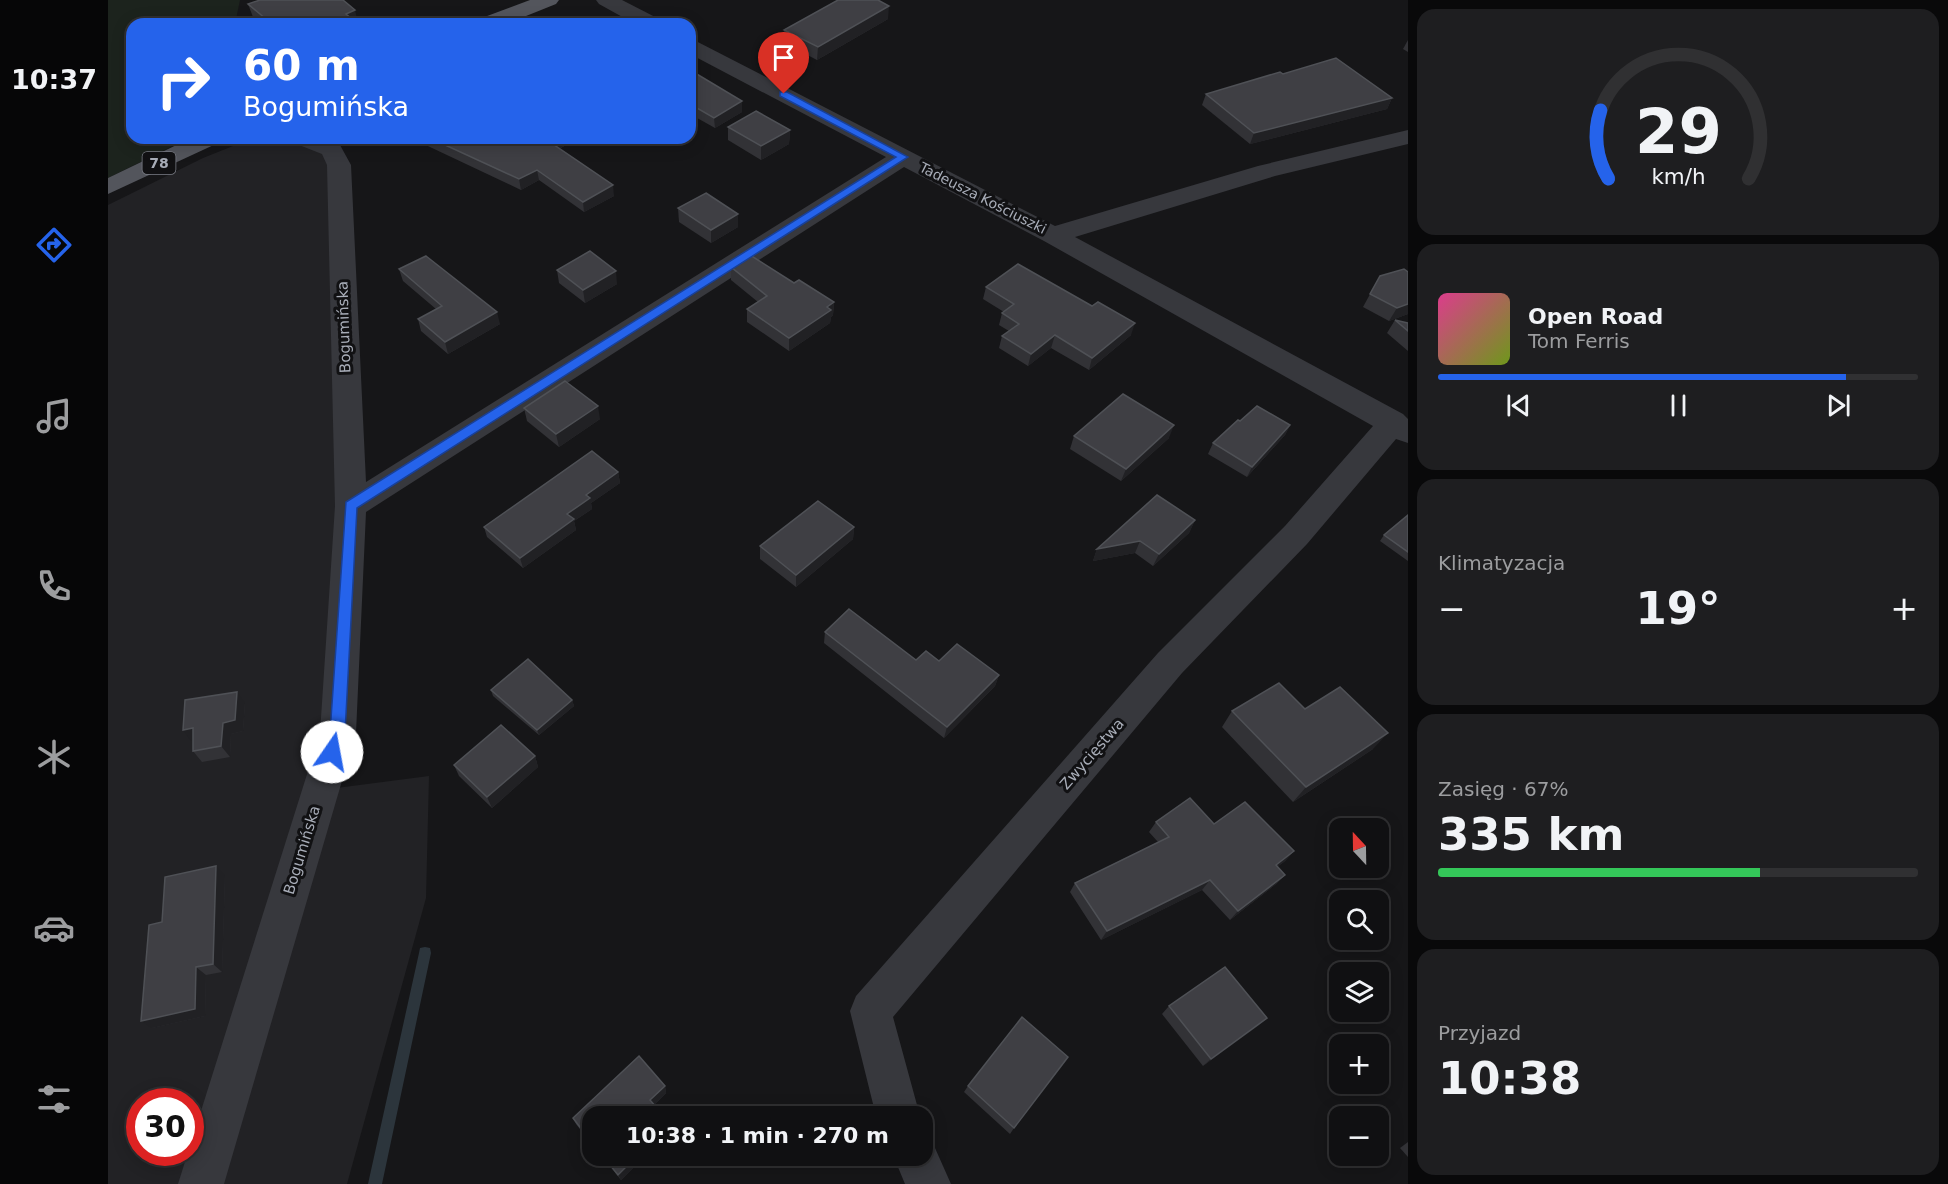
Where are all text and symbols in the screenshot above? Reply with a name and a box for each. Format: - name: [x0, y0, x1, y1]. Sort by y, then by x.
- pin: [758, 32, 809, 94]
- text: 60 m: [243, 41, 360, 90]
- icon: arrive: [767, 41, 800, 74]
- icon: right: [144, 42, 222, 120]
- text: 10:37: [11, 64, 97, 95]
- text: Bogumińska: [243, 91, 409, 122]
- text: 29: [1635, 95, 1721, 168]
- road number: 78: [142, 152, 176, 174]
- street label: Tadeusza Kościuszki: [916, 159, 1049, 237]
- text: km/h: [1651, 164, 1705, 189]
- icon: directions: [33, 224, 75, 266]
- street label: Bogumińska: [333, 281, 355, 373]
- text: Open Road: [1528, 304, 1663, 329]
- text: Tom Ferris: [1528, 329, 1630, 353]
- icon: previous: [1502, 389, 1535, 422]
- icon: pause: [1662, 389, 1695, 422]
- icon: next: [1822, 389, 1855, 422]
- icon: music: [33, 395, 75, 437]
- text: Klimatyzacja: [1438, 551, 1565, 575]
- icon: phone: [33, 565, 75, 607]
- text: 19°: [1635, 582, 1721, 635]
- text: −: [1438, 589, 1466, 628]
- text: +: [1890, 589, 1918, 628]
- street label: Zwycięstwa: [1056, 715, 1128, 793]
- position arrow: [300, 720, 364, 784]
- icon: climate: [33, 736, 75, 778]
- text: Zasięg · 67%: [1438, 777, 1568, 801]
- street label: Bogumińska: [280, 803, 324, 897]
- text: 335 km: [1438, 808, 1624, 861]
- north arrow: [1329, 818, 1389, 878]
- map controls: [1329, 818, 1389, 1166]
- button: search: [1329, 890, 1389, 950]
- icon: car: [33, 907, 75, 949]
- button: layers: [1329, 962, 1389, 1022]
- text: Przyjazd: [1438, 1021, 1521, 1045]
- button: +: [1329, 1034, 1389, 1094]
- text: 10:38: [1438, 1052, 1581, 1105]
- icon: filters: [33, 1078, 75, 1120]
- speed limit sign: 30: [126, 1088, 204, 1166]
- button: −: [1329, 1106, 1389, 1166]
- text: 10:38 · 1 min · 270 m: [626, 1123, 889, 1148]

